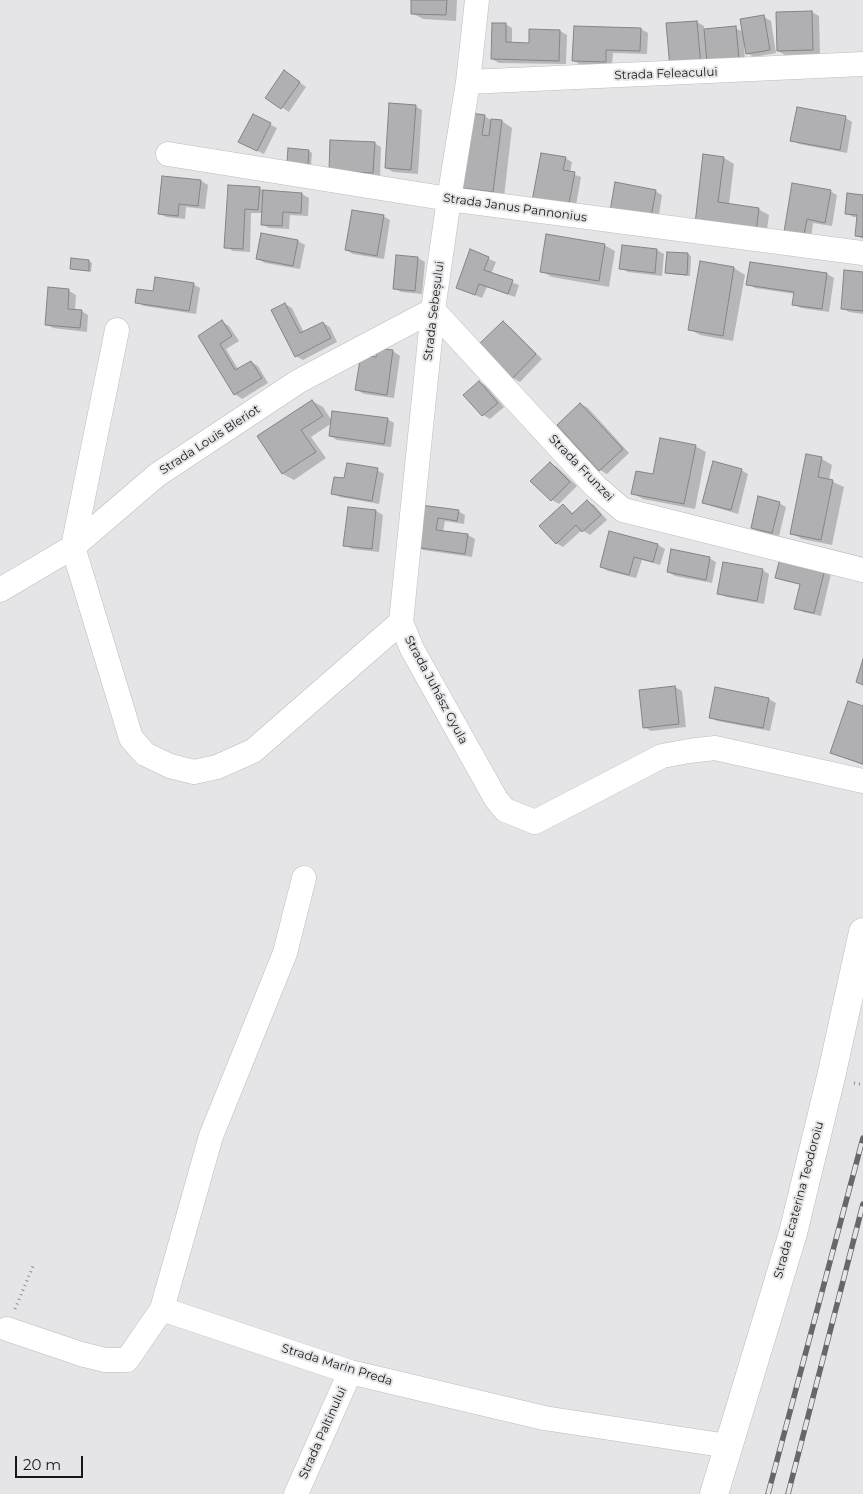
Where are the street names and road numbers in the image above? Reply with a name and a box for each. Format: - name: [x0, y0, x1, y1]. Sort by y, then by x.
- street label: Strada Feleacului: [614, 65, 718, 83]
- street label: Strada Janus Pannonius: [442, 191, 588, 225]
- street label: Strada Sebeșului: [421, 260, 447, 362]
- street label: Strada Louis Bleriot: [157, 402, 263, 478]
- street label: Strada Frunzei: [546, 432, 616, 504]
- street label: Strada Juhász Gyula: [401, 633, 471, 747]
- street label: Strada Ecaterina Teodoroiu: [771, 1120, 827, 1280]
- street label: Strada Marin Preda: [280, 1341, 394, 1389]
- street label: Strada Paltinului: [296, 1385, 350, 1481]

